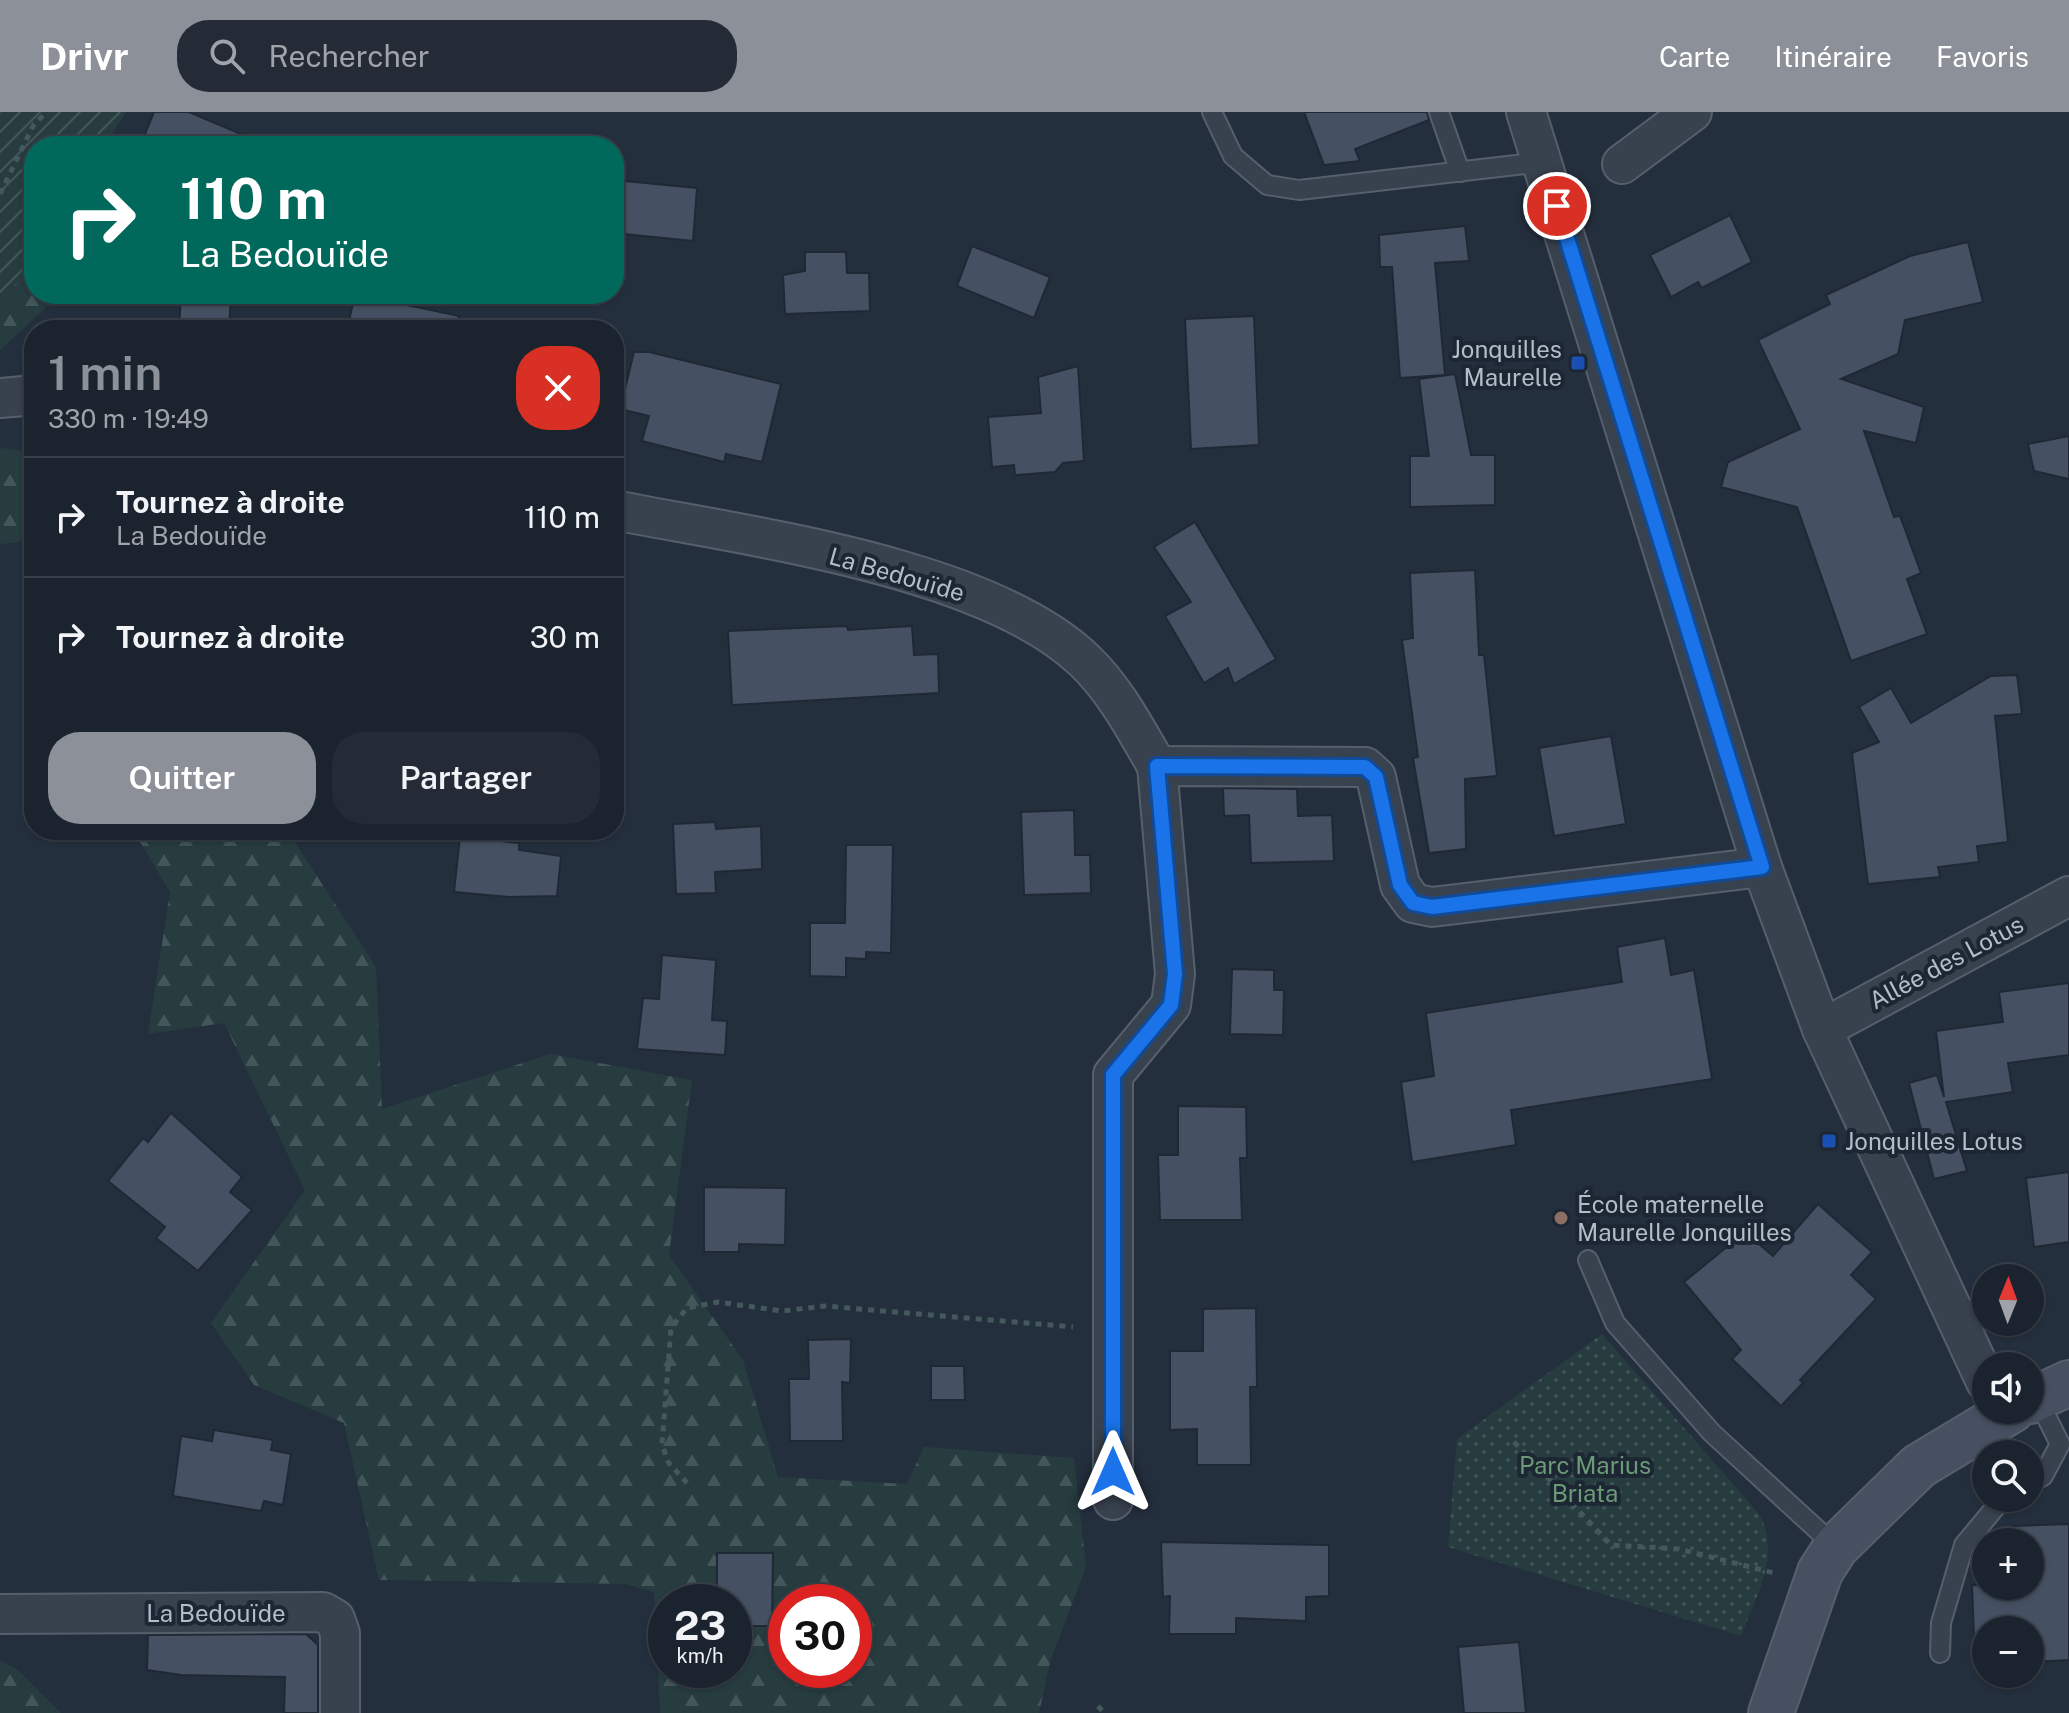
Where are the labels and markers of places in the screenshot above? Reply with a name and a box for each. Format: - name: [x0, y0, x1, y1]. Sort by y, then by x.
- pin: [1523, 172, 1591, 240]
- place label: Jonquilles Maurelle: [1452, 335, 1562, 391]
- marker: Jonquilles Maurelle: [1569, 354, 1587, 372]
- place label: Jonquilles Lotus: [1845, 1127, 2023, 1155]
- marker: Jonquilles Lotus: [1820, 1132, 1838, 1150]
- place label: École maternelle Maurelle Jonquilles: [1577, 1190, 1792, 1246]
- marker: École maternelle Maurelle Jonquilles: [1552, 1209, 1570, 1227]

